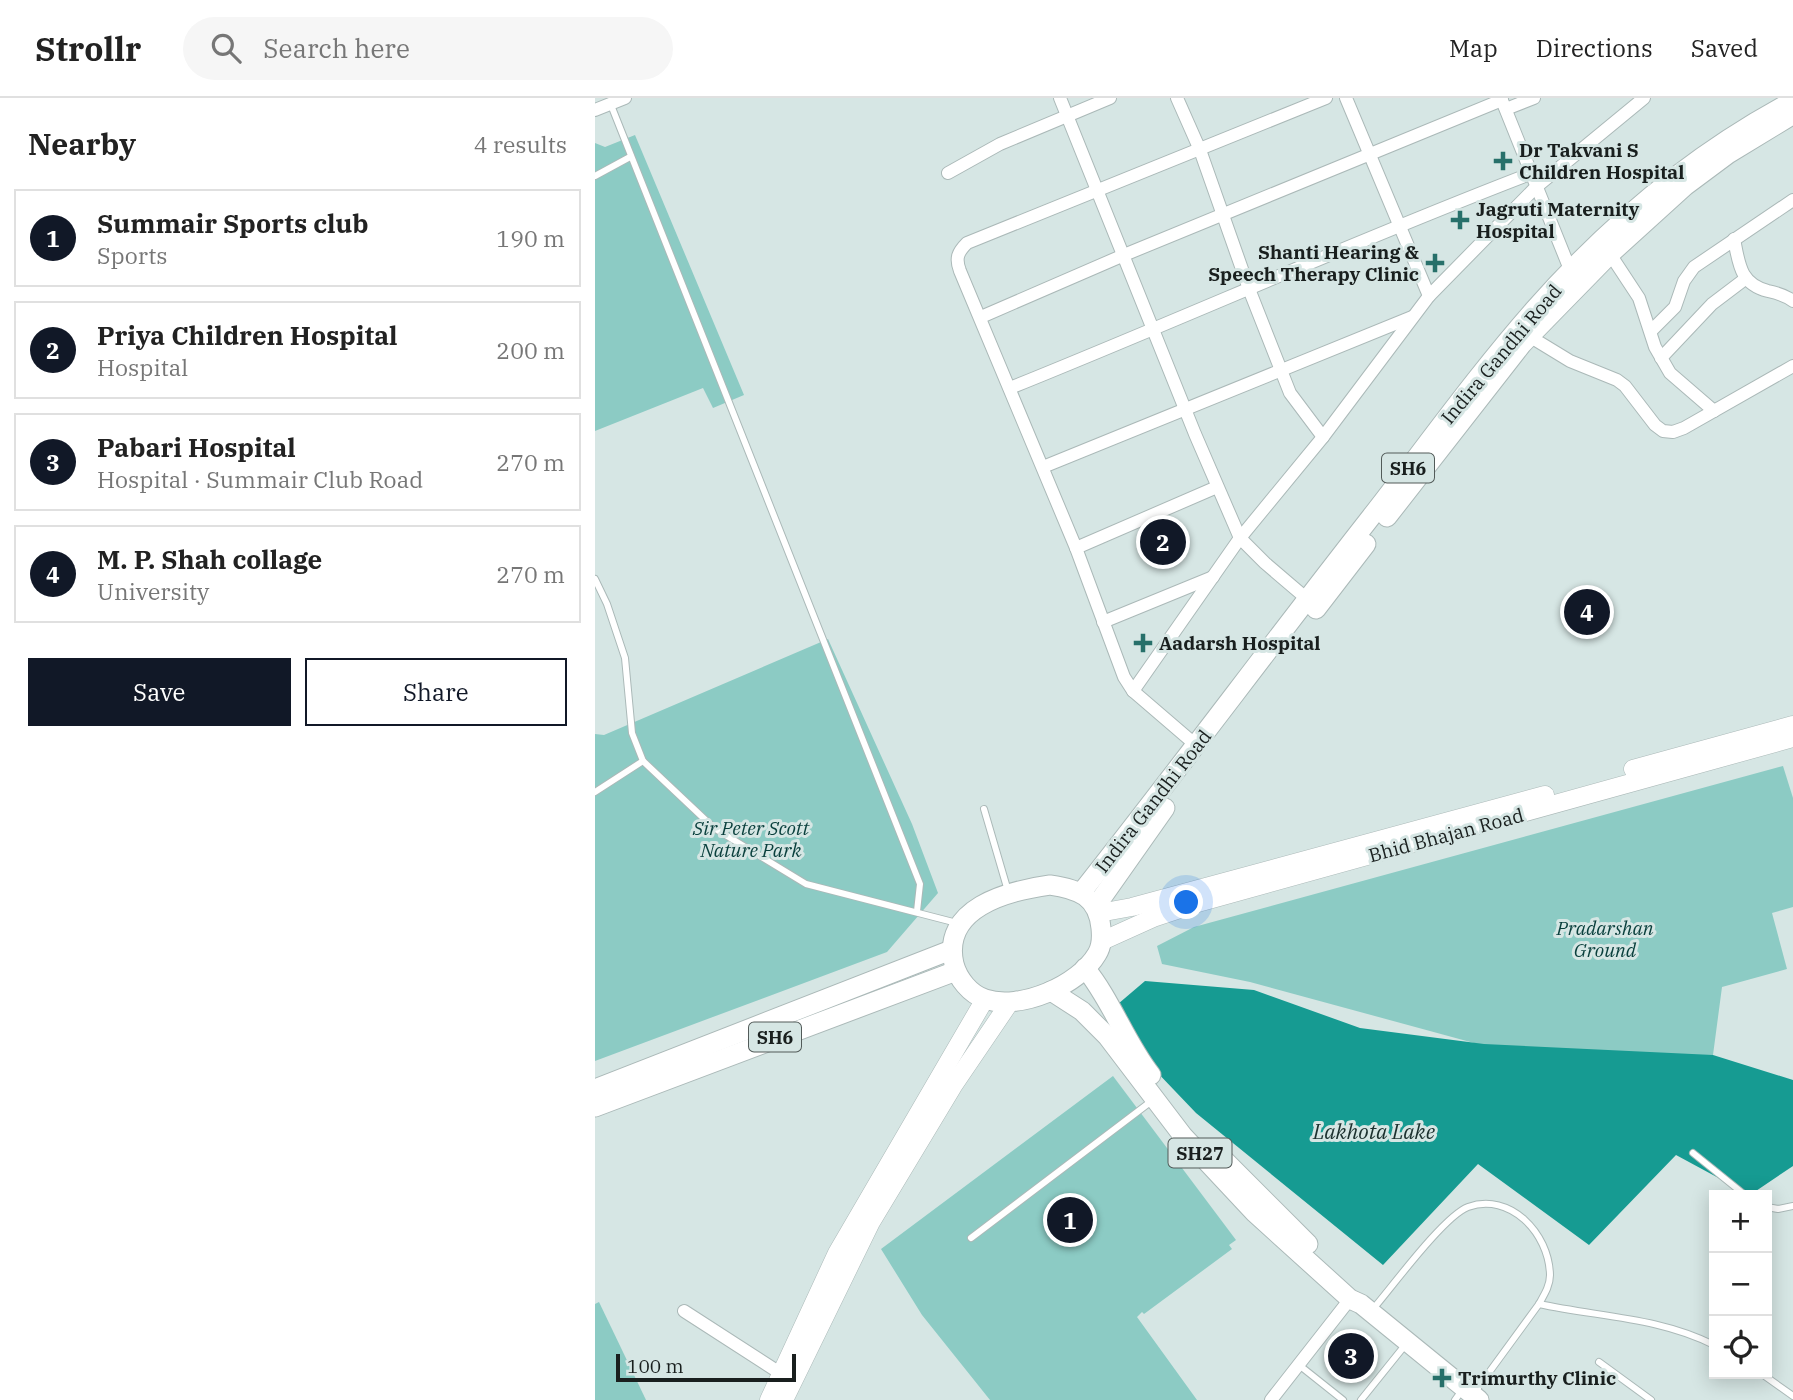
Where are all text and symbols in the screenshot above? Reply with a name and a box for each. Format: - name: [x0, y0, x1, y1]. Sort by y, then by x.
- search box: [183, 17, 673, 80]
- text: Strollr: [35, 27, 141, 70]
- icon: search: [207, 29, 245, 67]
- text: Search here: [263, 31, 410, 65]
- text: Map: [1449, 32, 1498, 64]
- text: Directions: [1536, 32, 1653, 64]
- text: Saved: [1691, 32, 1758, 64]
- text: Nearby: [28, 124, 136, 163]
- text: 4 results: [474, 129, 567, 159]
- place label: Dr Takvani S Children Hospital: [1519, 138, 1684, 184]
- marker: Dr Takvani S Children Hospital: [1493, 151, 1513, 171]
- place label: Jagruti Maternity Hospital: [1476, 197, 1640, 243]
- text: Summair Sports club: [97, 206, 369, 240]
- marker: Jagruti Maternity Hospital: [1450, 210, 1470, 230]
- text: 1: [46, 223, 60, 253]
- text: 190 m: [496, 223, 565, 253]
- text: Sports: [97, 240, 167, 270]
- place label: Shanti Hearing & Speech Therapy Clinic: [1208, 240, 1419, 286]
- marker: Shanti Hearing & Speech Therapy Clinic: [1425, 253, 1445, 273]
- street label: Indira Gandhi Road: [1436, 279, 1566, 429]
- text: Priya Children Hospital: [97, 318, 397, 352]
- text: 2: [46, 335, 60, 365]
- text: 200 m: [496, 335, 565, 365]
- text: Hospital: [97, 352, 188, 382]
- text: Pabari Hospital: [97, 430, 296, 464]
- text: 3: [46, 447, 60, 477]
- text: 270 m: [496, 447, 565, 477]
- road number: SH6: [1382, 454, 1434, 482]
- text: Hospital · Summair Club Road: [97, 464, 423, 494]
- pin: 2: [1140, 516, 1186, 568]
- text: M. P. Shah collage: [97, 542, 322, 576]
- text: 4: [46, 559, 60, 589]
- text: 270 m: [496, 559, 565, 589]
- text: University: [97, 576, 209, 606]
- pin: 4: [1564, 586, 1610, 638]
- place label: Aadarsh Hospital: [1159, 631, 1320, 655]
- marker: Aadarsh Hospital: [1133, 633, 1153, 653]
- button: Save: [28, 658, 291, 726]
- button: Share: [305, 658, 567, 726]
- street label: Indira Gandhi Road: [1090, 725, 1216, 877]
- street label: Bhid Bhajan Road: [1366, 803, 1526, 867]
- park label: Sir Peter Scott Nature Park: [692, 816, 810, 862]
- your location: [1169, 885, 1203, 919]
- park label: Pradarshan Ground: [1555, 916, 1654, 962]
- road number: SH6: [749, 1022, 801, 1052]
- water label: Lakhota Lake: [1312, 1117, 1436, 1145]
- road number: SH27: [1169, 1138, 1231, 1168]
- map controls: [1709, 1190, 1772, 1379]
- button: +: [1709, 1190, 1772, 1253]
- pin: 1: [1047, 1194, 1093, 1246]
- button: −: [1709, 1253, 1772, 1316]
- button: locate: [1709, 1316, 1772, 1379]
- pin: 3: [1328, 1330, 1374, 1382]
- scale bar: [616, 1351, 796, 1383]
- text: 100 m: [627, 1354, 684, 1378]
- place label: Trimurthy Clinic: [1458, 1366, 1616, 1390]
- marker: Trimurthy Clinic: [1432, 1368, 1452, 1388]

